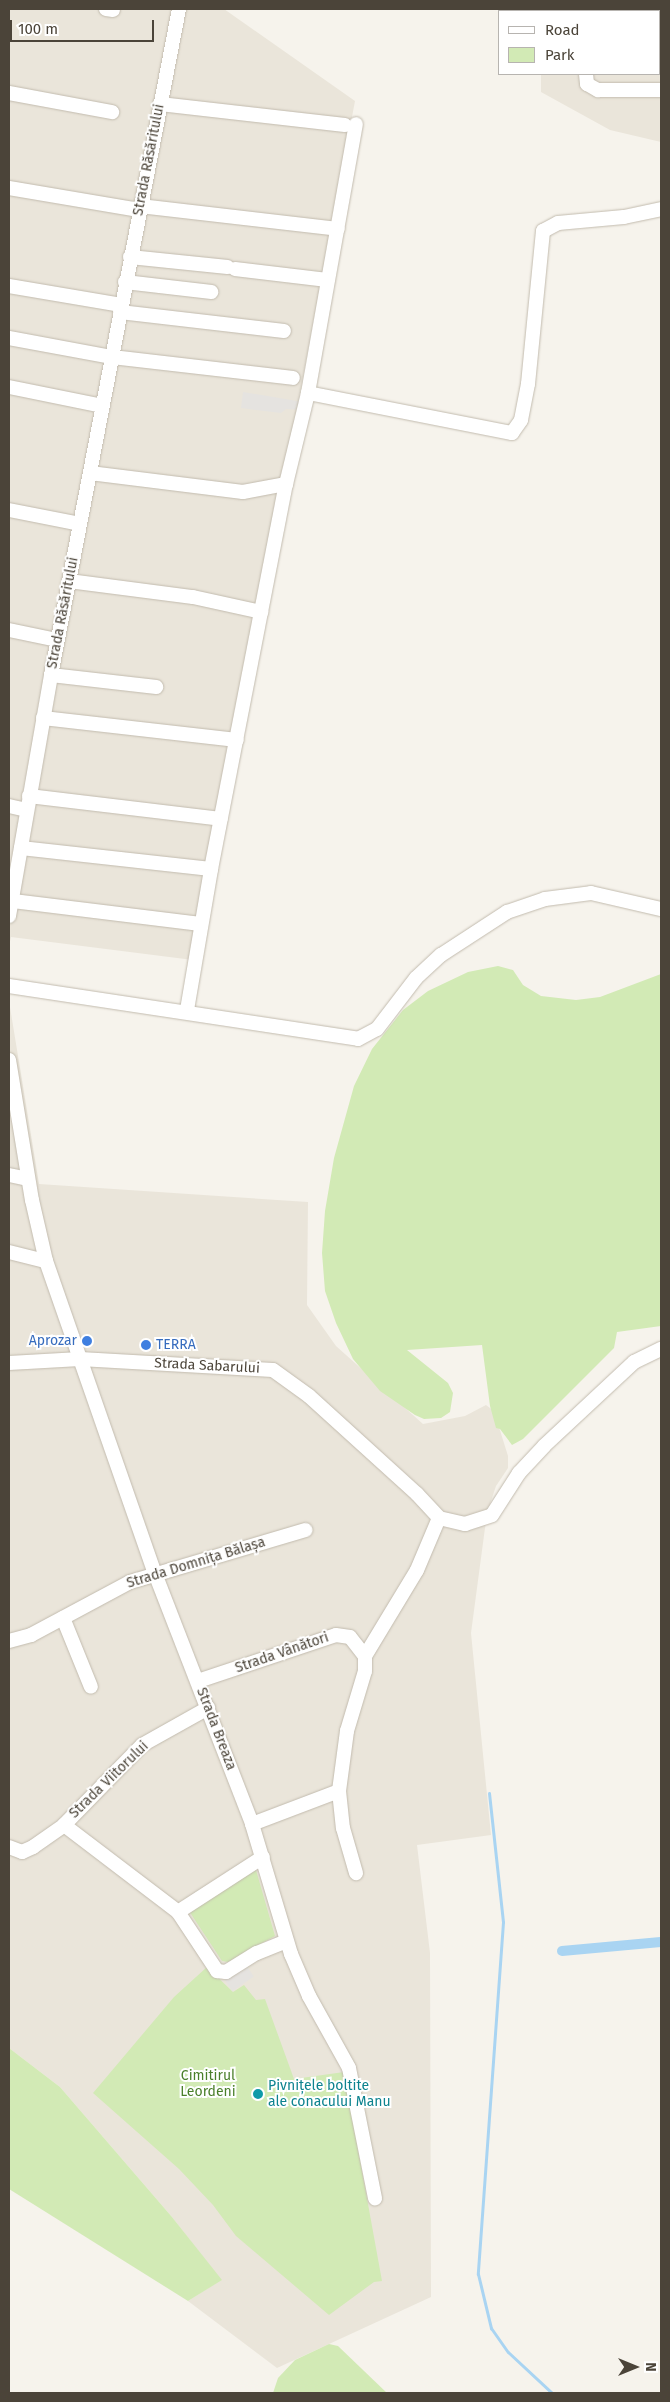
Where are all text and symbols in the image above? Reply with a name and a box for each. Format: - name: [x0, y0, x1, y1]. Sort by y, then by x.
- scale bar: [12, 10, 156, 42]
- legend: [498, 10, 660, 75]
- text: 100 m: [18, 20, 58, 38]
- text: Road: [545, 21, 580, 39]
- text: Park: [545, 46, 575, 64]
- street label: Strada Răsăritului: [130, 103, 168, 217]
- street label: Strada Răsăritului: [44, 556, 82, 670]
- place label: Aprozar: [29, 1333, 77, 1349]
- marker: Aprozar: [81, 1335, 93, 1347]
- place label: TERRA: [156, 1337, 196, 1353]
- marker: TERRA: [140, 1339, 152, 1351]
- street label: Strada Sabarului: [154, 1355, 260, 1377]
- street label: Strada Domnița Bălașa: [125, 1534, 267, 1592]
- street label: Strada Vânători: [233, 1629, 331, 1677]
- street label: Strada Breaza: [193, 1685, 239, 1773]
- street label: Strada Viitorului: [66, 1738, 152, 1822]
- park label: Cimitirul Leordeni: [180, 2068, 236, 2100]
- place label: Pivnițele boltite ale conacului Manu: [268, 2078, 391, 2110]
- marker: Pivnițele boltite ale conacului Manu: [252, 2088, 264, 2100]
- north arrow: [610, 2342, 660, 2392]
- text: N: [642, 2362, 659, 2372]

